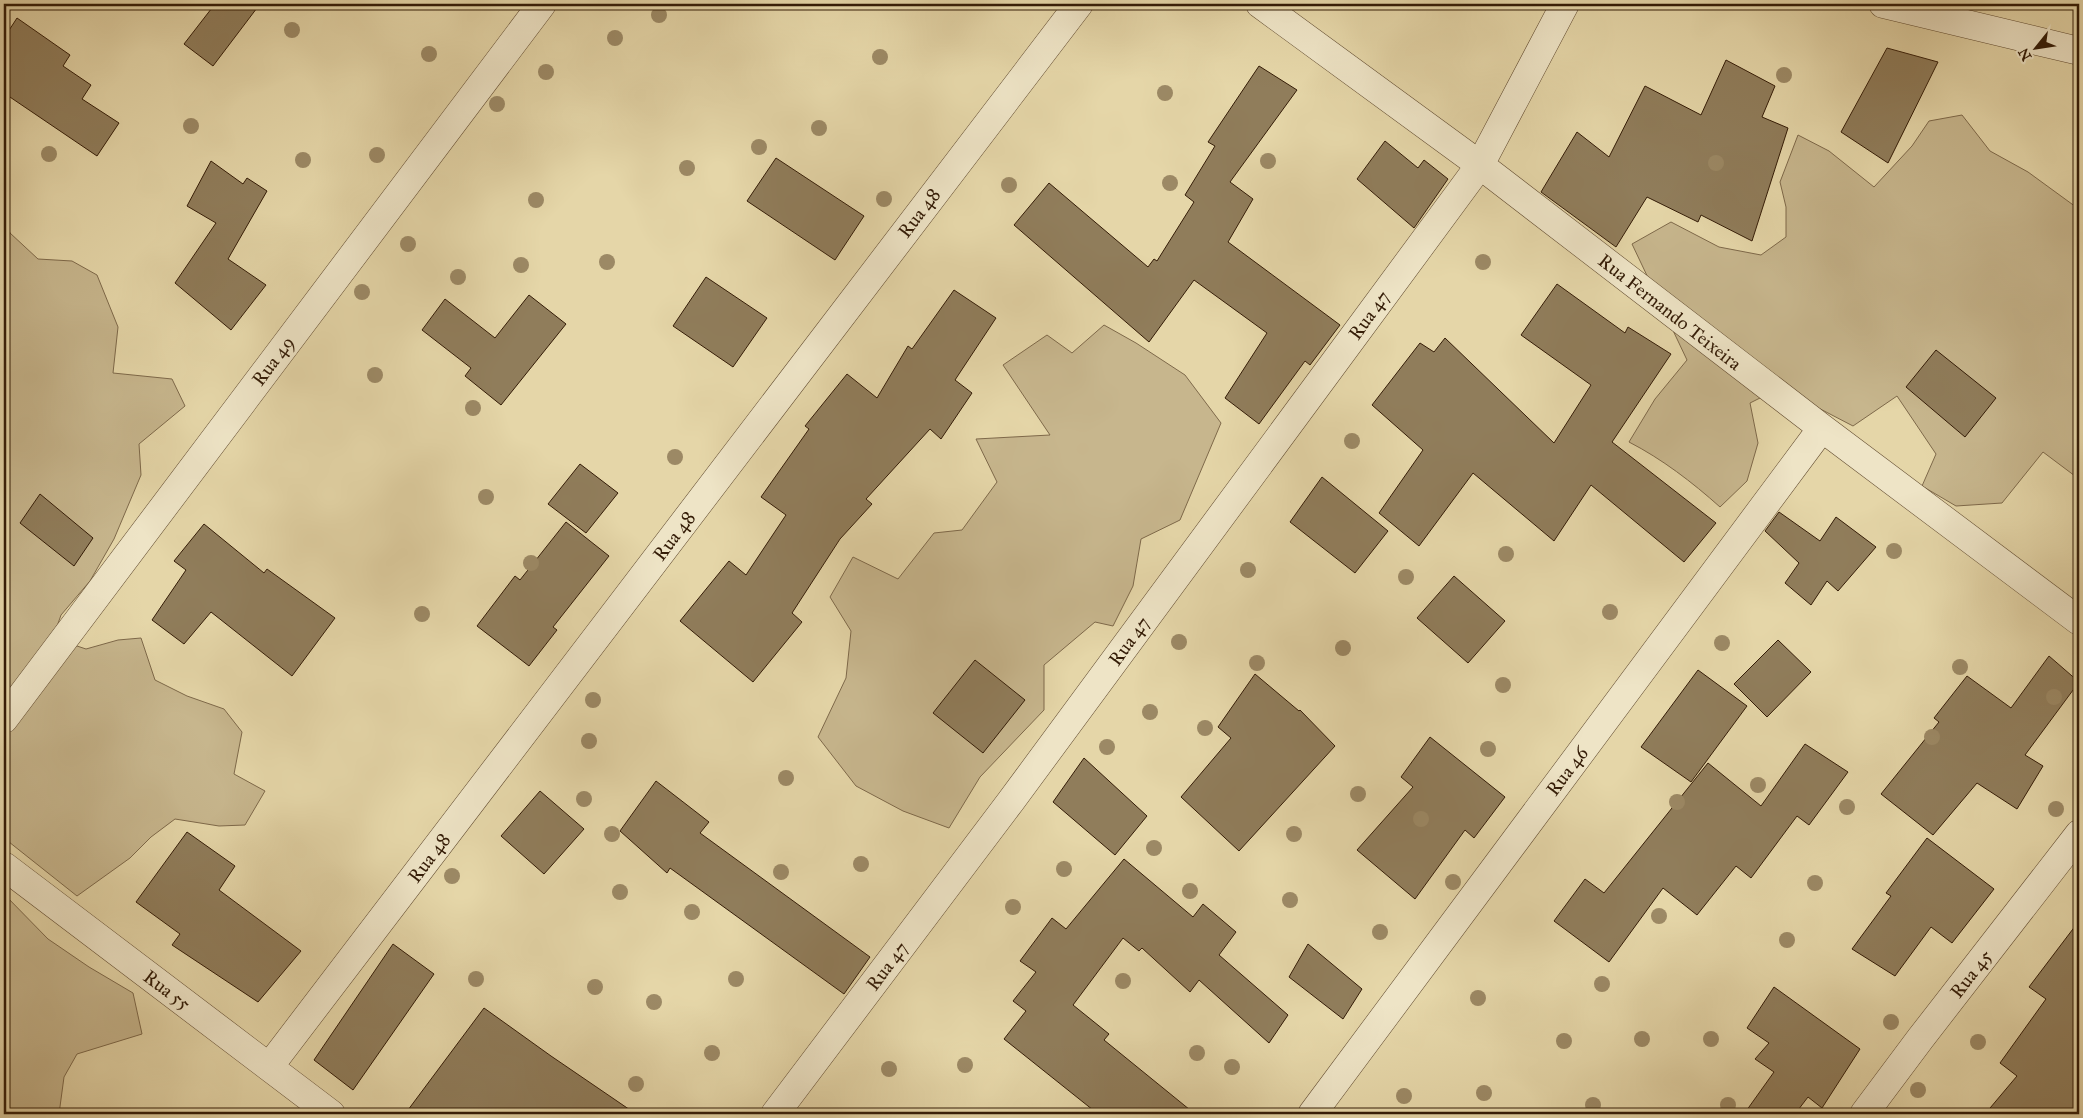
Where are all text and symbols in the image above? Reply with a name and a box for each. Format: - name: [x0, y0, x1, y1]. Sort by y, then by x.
- north arrow: [2010, 22, 2060, 72]
- text: N: [2015, 45, 2036, 64]
- street label: Rua 48: [893, 184, 945, 242]
- street label: Rua Fernando Teixeira: [1594, 249, 1747, 376]
- street label: Rua 47: [1343, 286, 1395, 344]
- street label: Rua 49: [247, 332, 299, 390]
- street label: Rua 48: [648, 507, 700, 565]
- street label: Rua 47: [1103, 612, 1155, 670]
- street label: Rua 46: [1541, 741, 1594, 800]
- street label: Rua 48: [403, 829, 455, 887]
- street label: Rua 47: [861, 937, 913, 995]
- street label: Rua 45: [1945, 945, 1997, 1003]
- street label: Rua 55: [139, 965, 195, 1015]

